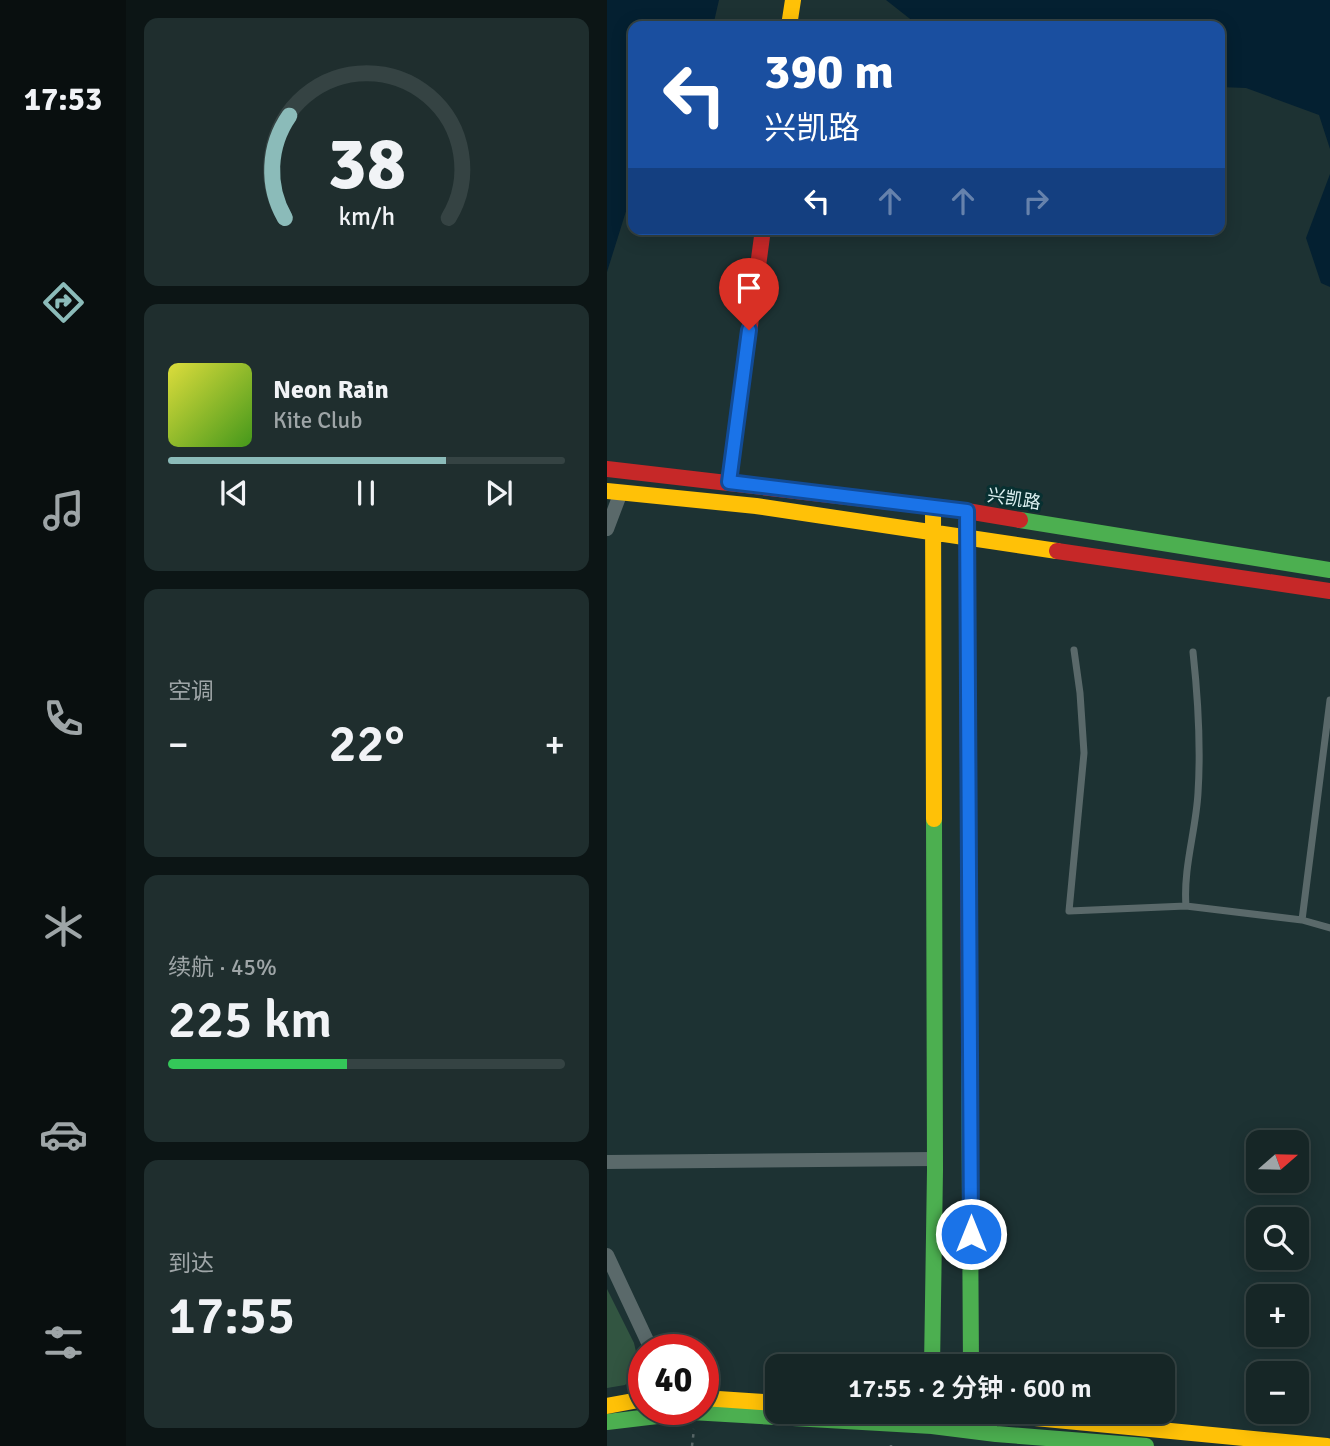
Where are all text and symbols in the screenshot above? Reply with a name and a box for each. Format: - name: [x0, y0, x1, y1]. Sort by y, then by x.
- text: 390 m: [764, 42, 894, 102]
- icon: left: [649, 49, 740, 140]
- text: 17:53: [24, 80, 102, 119]
- text: 兴凯路: [764, 109, 860, 148]
- text: 38: [327, 120, 406, 209]
- icon: left: [798, 182, 836, 220]
- icon: ahead: [871, 182, 909, 220]
- icon: ahead: [944, 182, 982, 220]
- icon: right: [1017, 182, 1055, 220]
- text: km/h: [338, 201, 395, 232]
- pin: [719, 258, 779, 330]
- icon: arrive: [730, 269, 768, 307]
- icon: directions: [39, 278, 88, 327]
- text: Neon Rain: [273, 374, 389, 406]
- text: Kite Club: [273, 406, 362, 435]
- icon: previous: [215, 474, 253, 512]
- icon: pause: [347, 474, 385, 512]
- icon: next: [480, 474, 518, 512]
- street label: 兴凯路: [986, 484, 1042, 514]
- icon: music: [39, 486, 88, 535]
- text: 空调: [168, 677, 214, 706]
- icon: phone: [39, 694, 88, 743]
- text: 22°: [328, 712, 405, 776]
- text: −: [168, 721, 189, 768]
- text: +: [544, 721, 565, 768]
- icon: climate: [39, 902, 88, 951]
- text: 续航 · 45%: [168, 953, 277, 982]
- text: 225 km: [168, 988, 332, 1052]
- icon: car: [39, 1110, 88, 1159]
- north arrow: [1246, 1130, 1309, 1194]
- map controls: [1246, 1130, 1309, 1424]
- position arrow: [934, 1197, 1008, 1271]
- button: search: [1246, 1207, 1309, 1270]
- text: 到达: [168, 1249, 214, 1278]
- text: 17:55: [168, 1284, 295, 1348]
- button: +: [1246, 1284, 1309, 1347]
- icon: filters: [39, 1318, 88, 1367]
- speed limit sign: 40: [628, 1334, 719, 1425]
- button: −: [1246, 1361, 1309, 1424]
- text: 17:55 · 2 分钟 · 600 m: [848, 1373, 1092, 1405]

